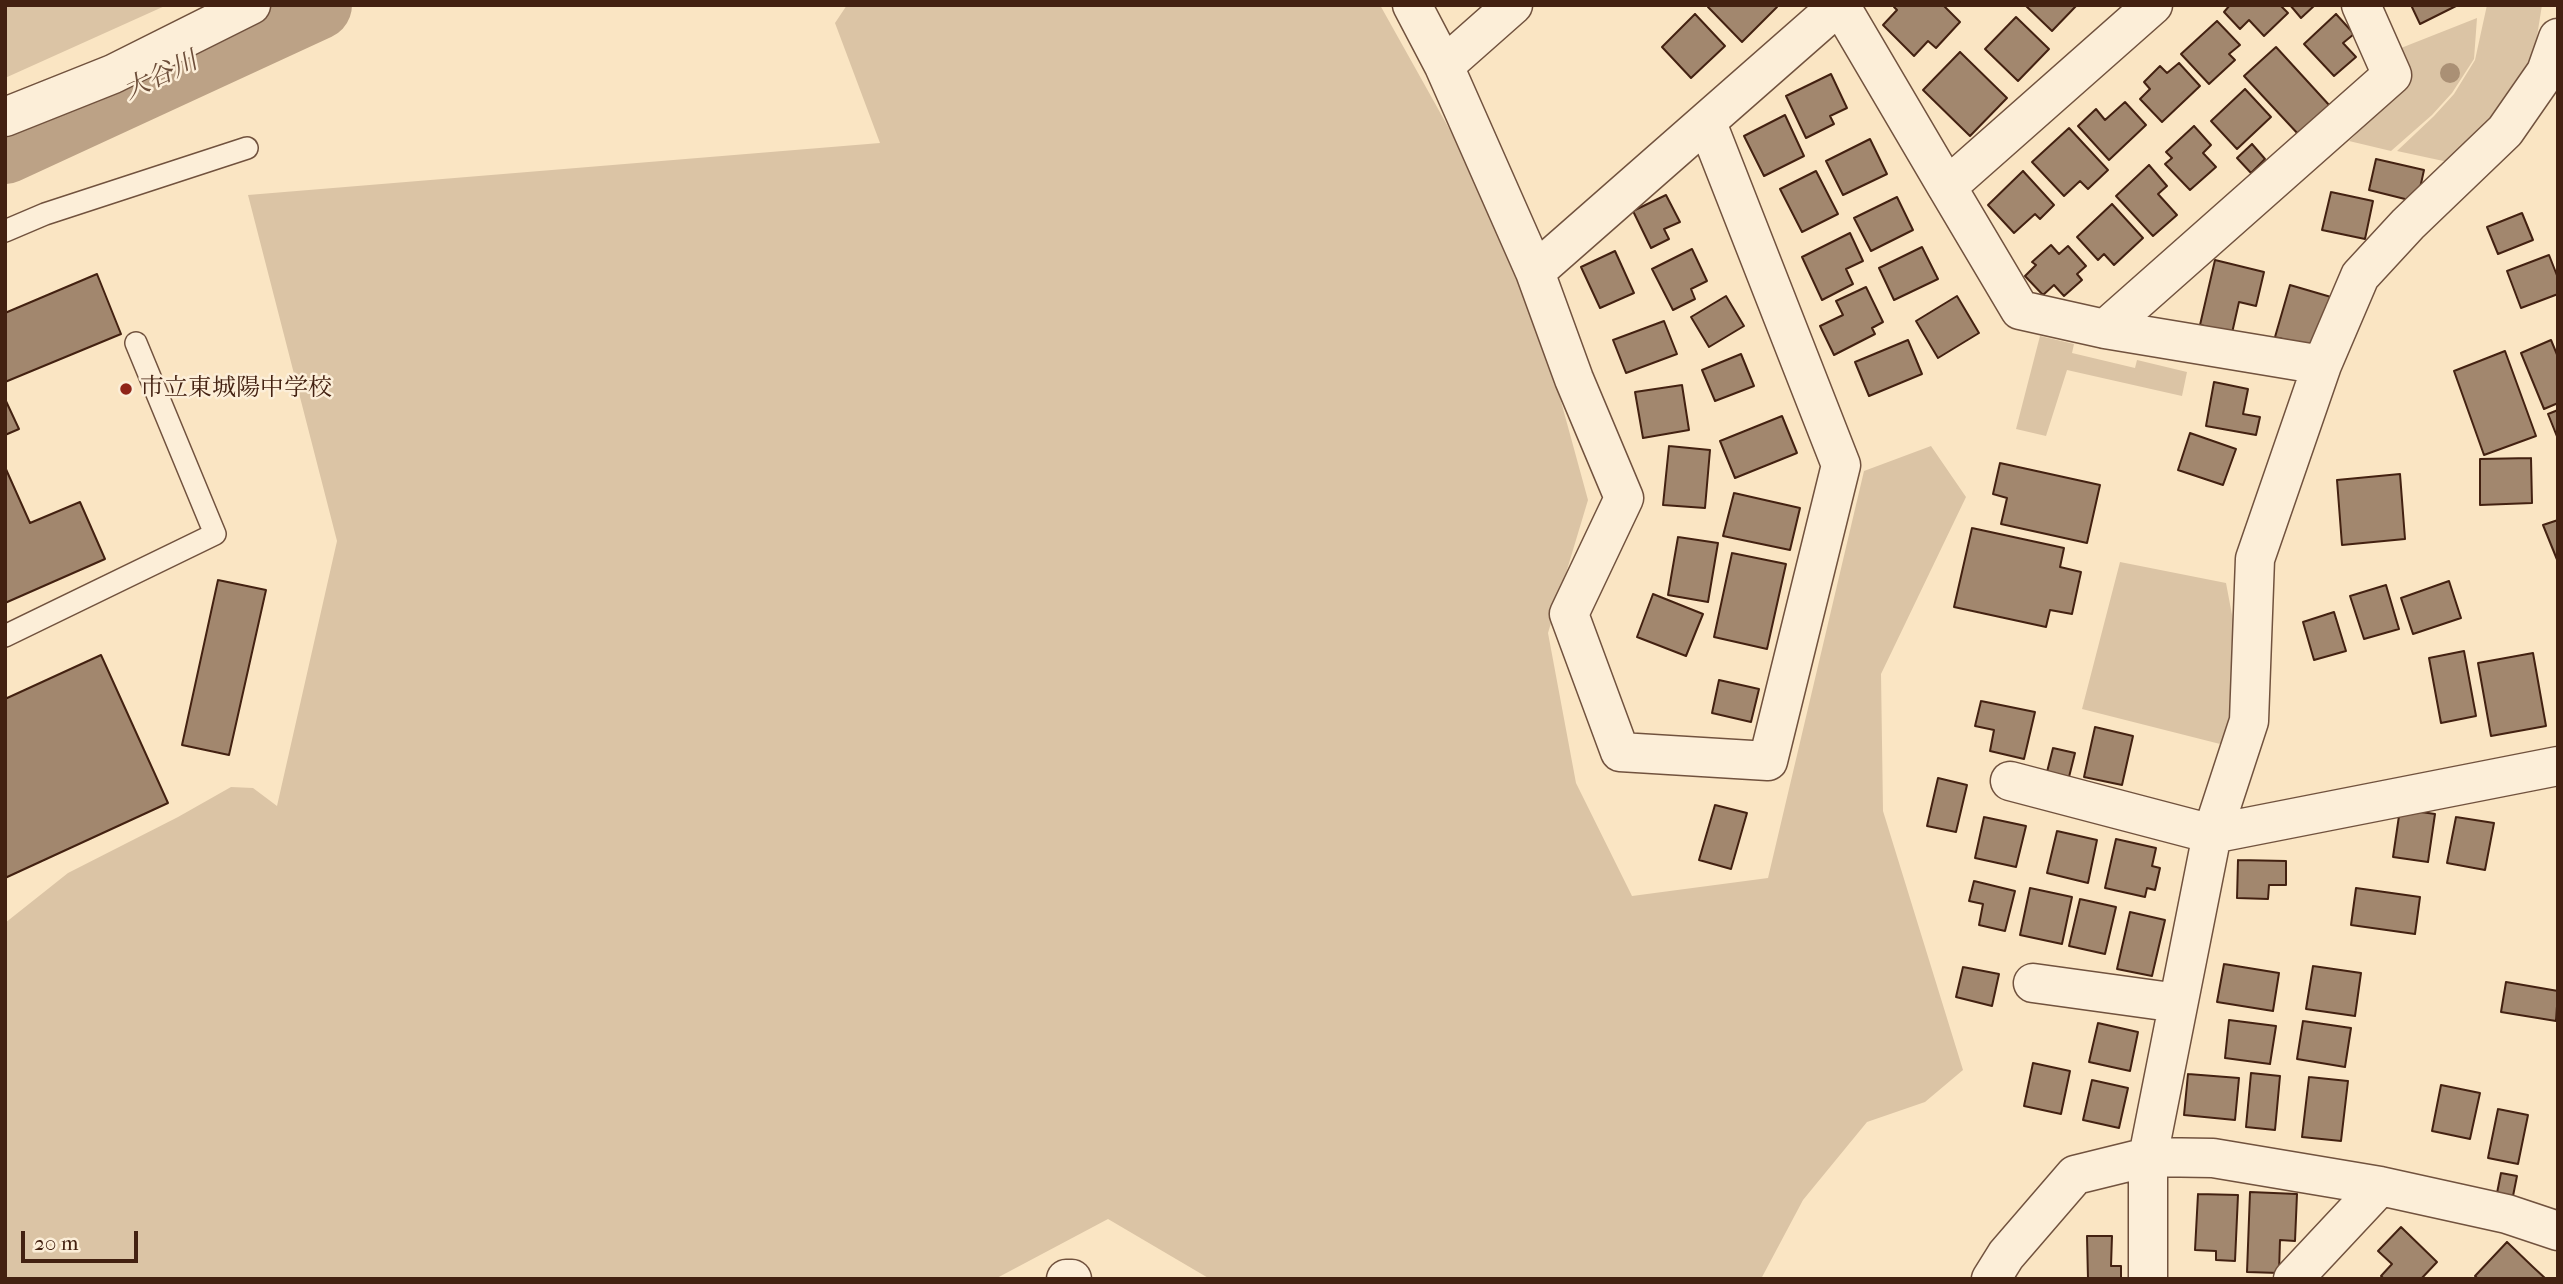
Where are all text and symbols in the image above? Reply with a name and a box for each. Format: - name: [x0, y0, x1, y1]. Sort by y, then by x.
- water label: 大谷川: [119, 46, 203, 108]
- place label: 市立東城陽中学校: [140, 375, 332, 403]
- marker: 市立東城陽中学校: [118, 381, 134, 397]
- scale bar: [24, 1218, 142, 1262]
- text: 20 m: [34, 1231, 78, 1255]

